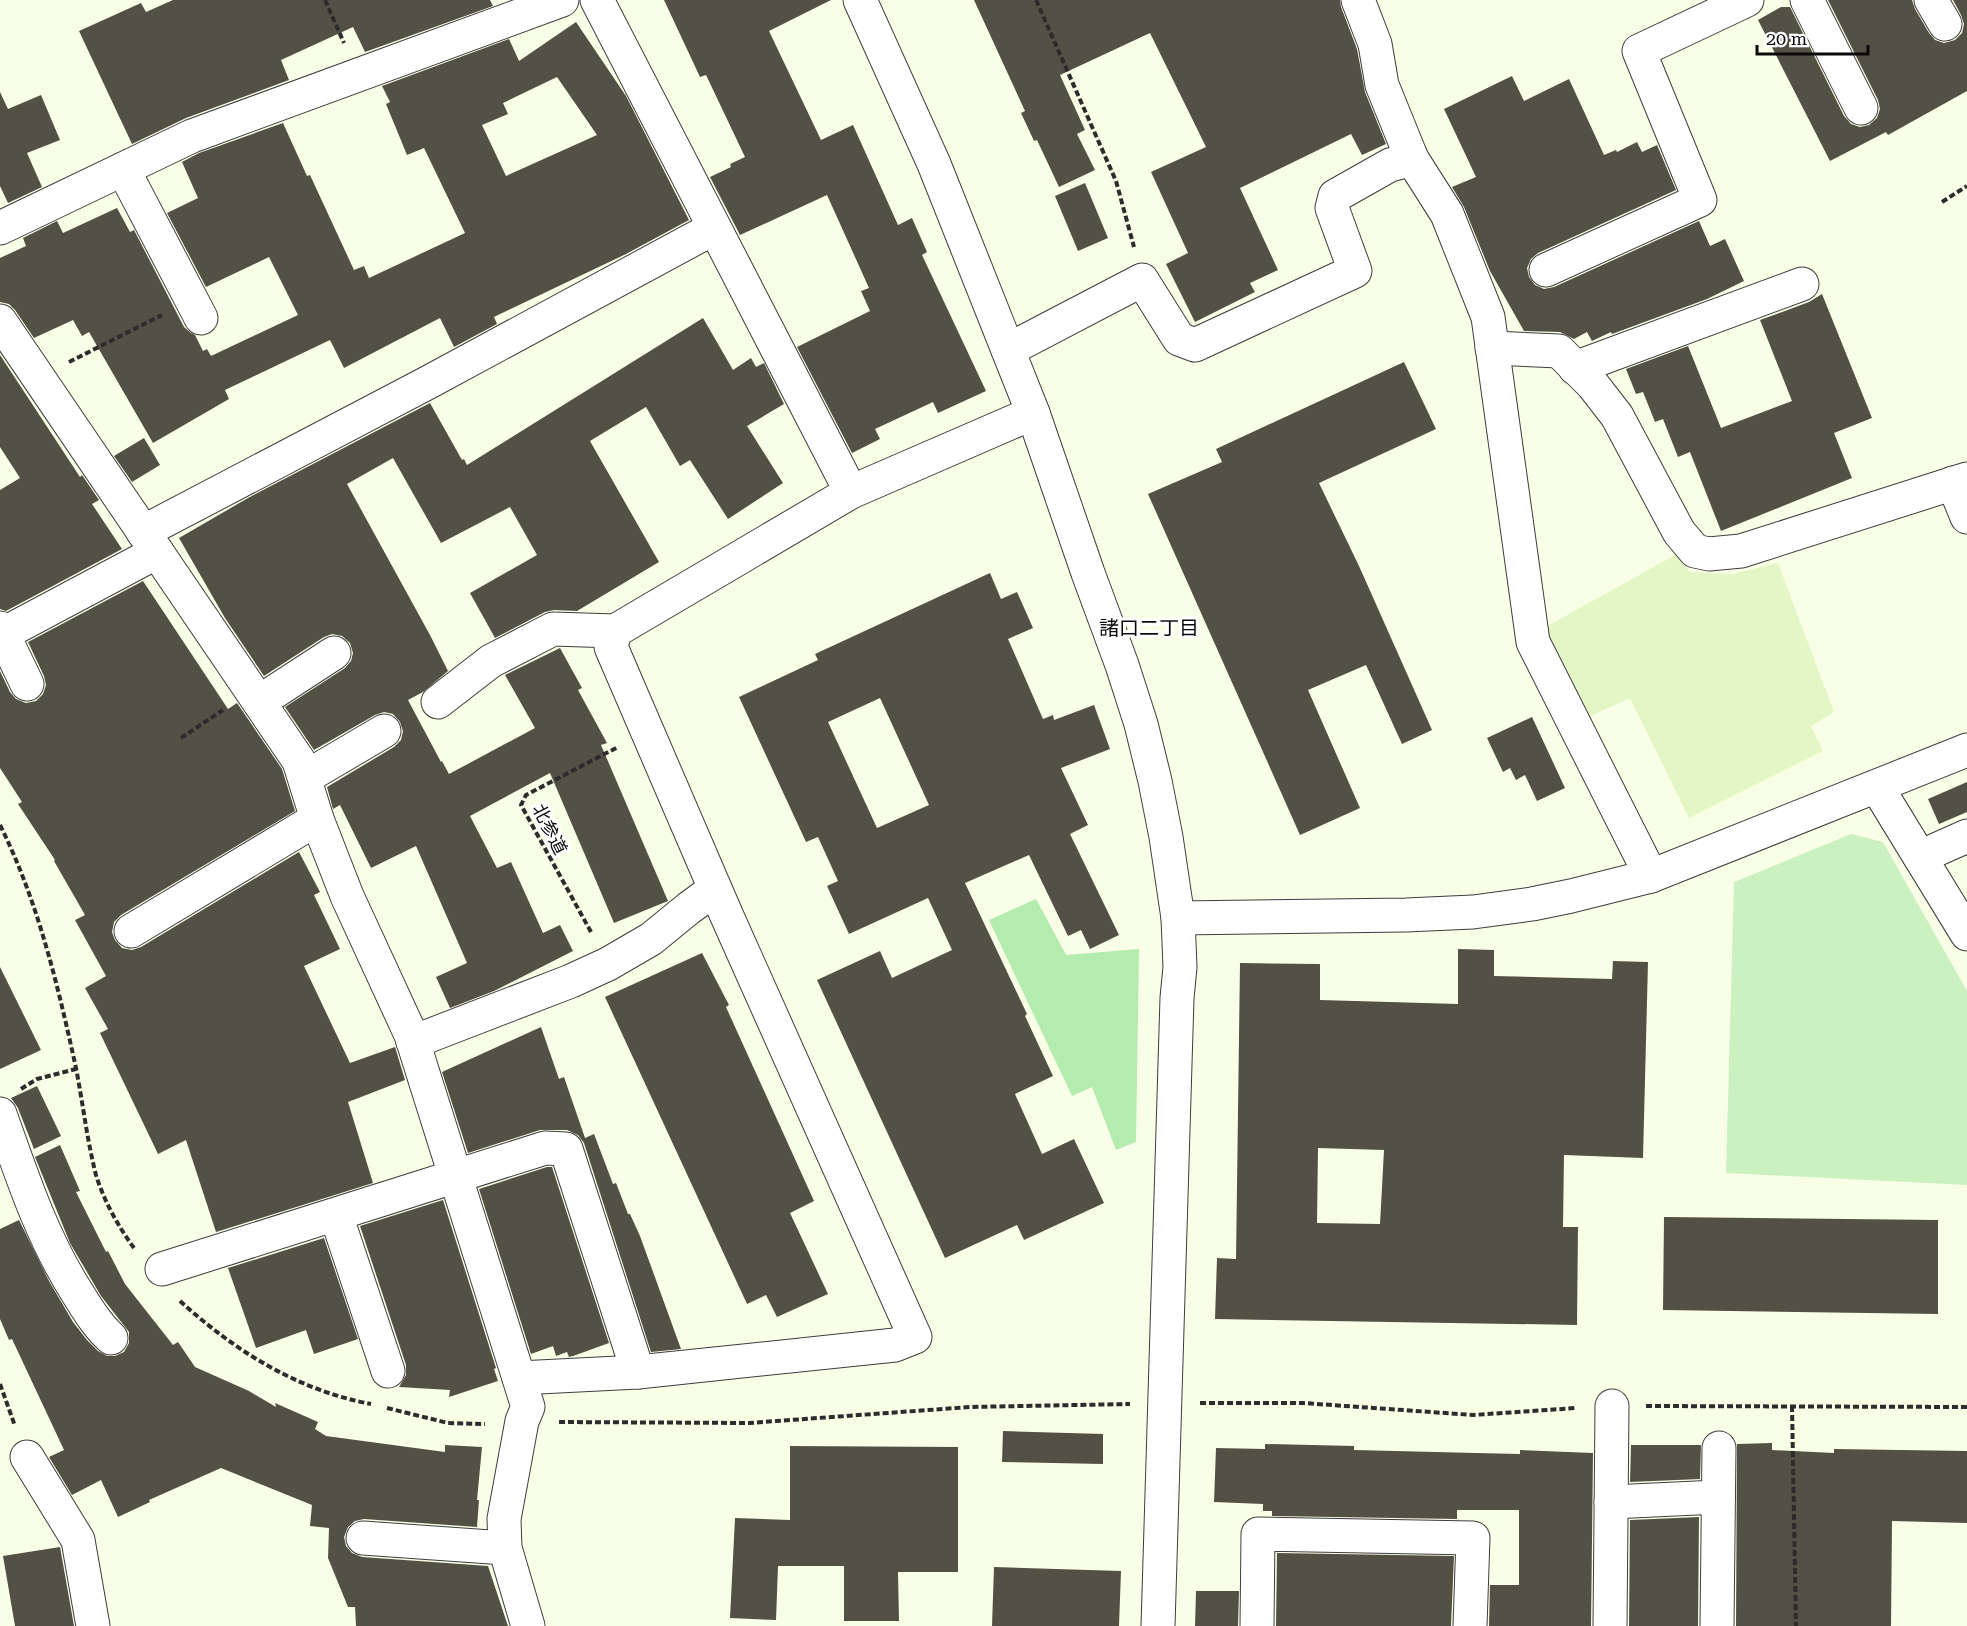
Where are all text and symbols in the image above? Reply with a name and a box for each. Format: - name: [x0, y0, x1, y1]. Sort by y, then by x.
- scale bar: [1757, 18, 1868, 56]
- text: 20 m: [1766, 28, 1807, 49]
- district label: 諸口二丁目: [1099, 616, 1199, 640]
- street label: 北参道: [528, 800, 572, 858]

